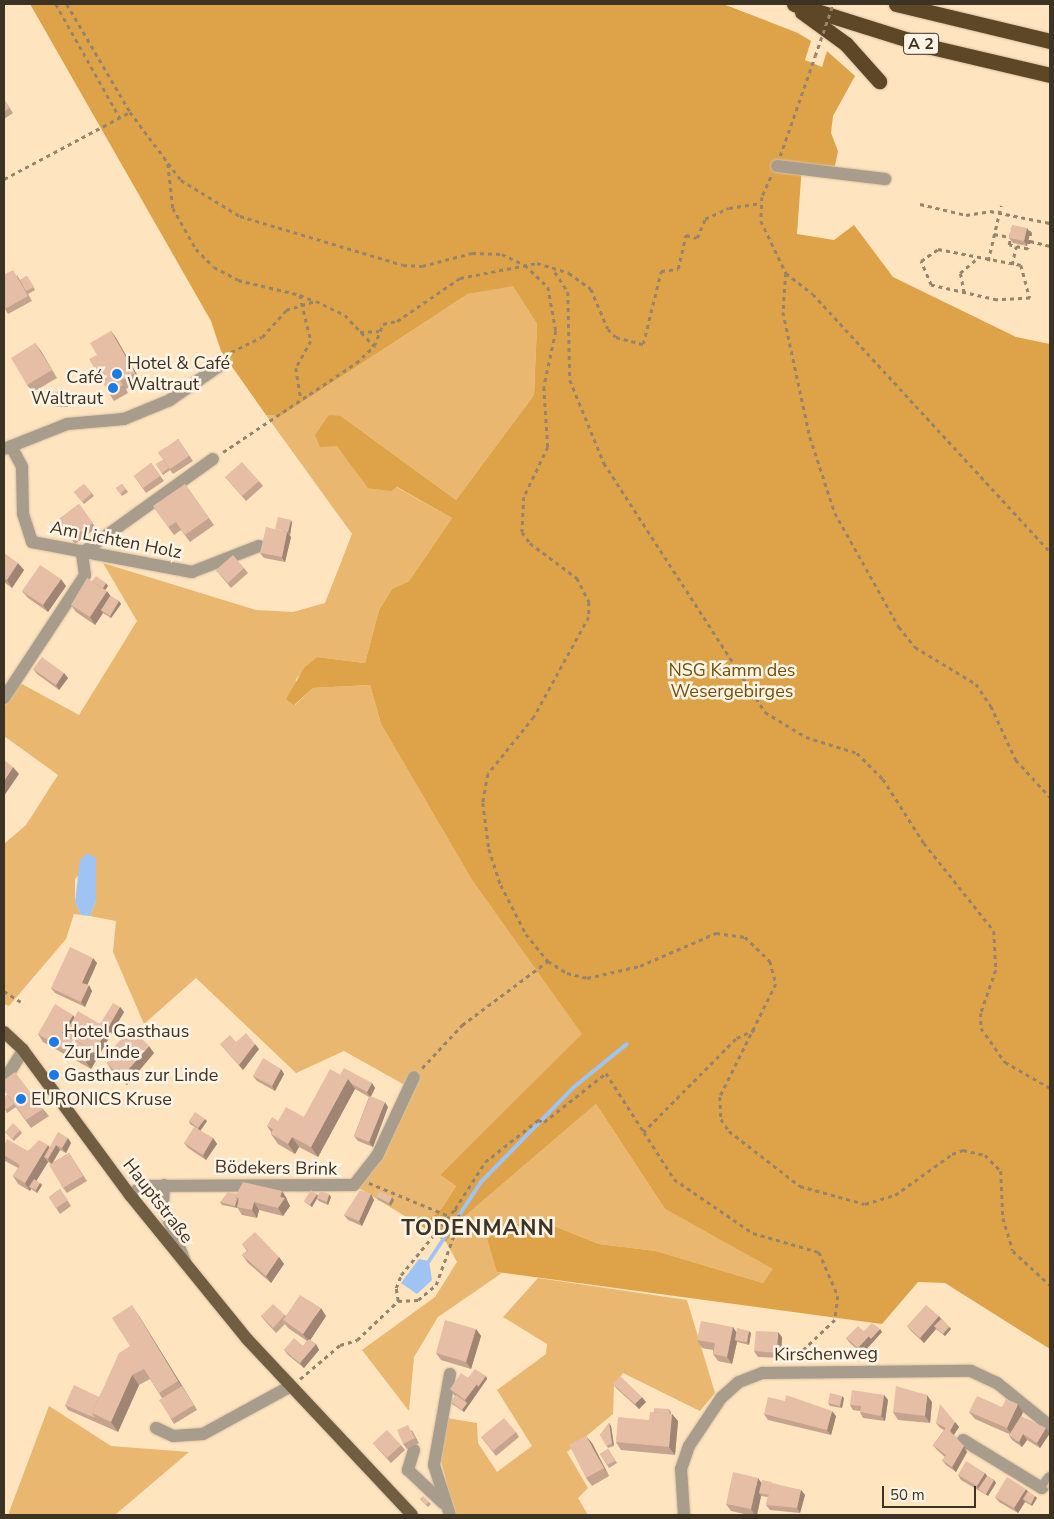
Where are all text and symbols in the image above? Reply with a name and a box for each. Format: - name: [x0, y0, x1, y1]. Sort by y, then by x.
- road number: A 2: [902, 31, 940, 58]
- place label: Hotel & Café Waltraut: [127, 353, 230, 396]
- place label: Café Waltraut: [31, 367, 103, 409]
- marker: Hotel & Café Waltraut: [111, 368, 123, 380]
- marker: Café Waltraut: [107, 382, 119, 394]
- street label: Am Lichten Holz: [48, 517, 184, 563]
- park label: NSG Kamm des Wesergebirges: [668, 660, 796, 702]
- place label: Hotel Gasthaus Zur Linde: [64, 1021, 189, 1064]
- marker: Hotel Gasthaus Zur Linde: [48, 1036, 60, 1048]
- place label: Gasthaus zur Linde: [64, 1064, 218, 1086]
- marker: Gasthaus zur Linde: [48, 1069, 60, 1081]
- place label: EURONICS Kruse: [31, 1088, 172, 1110]
- marker: EURONICS Kruse: [15, 1093, 27, 1105]
- street label: Hauptstraße: [118, 1154, 198, 1248]
- street label: Bödekers Brink: [215, 1156, 337, 1180]
- district label: TODENMANN: [400, 1216, 556, 1242]
- street label: Kirschenweg: [774, 1342, 878, 1366]
- scale bar: [884, 1476, 978, 1508]
- text: 50 m: [890, 1485, 925, 1505]

